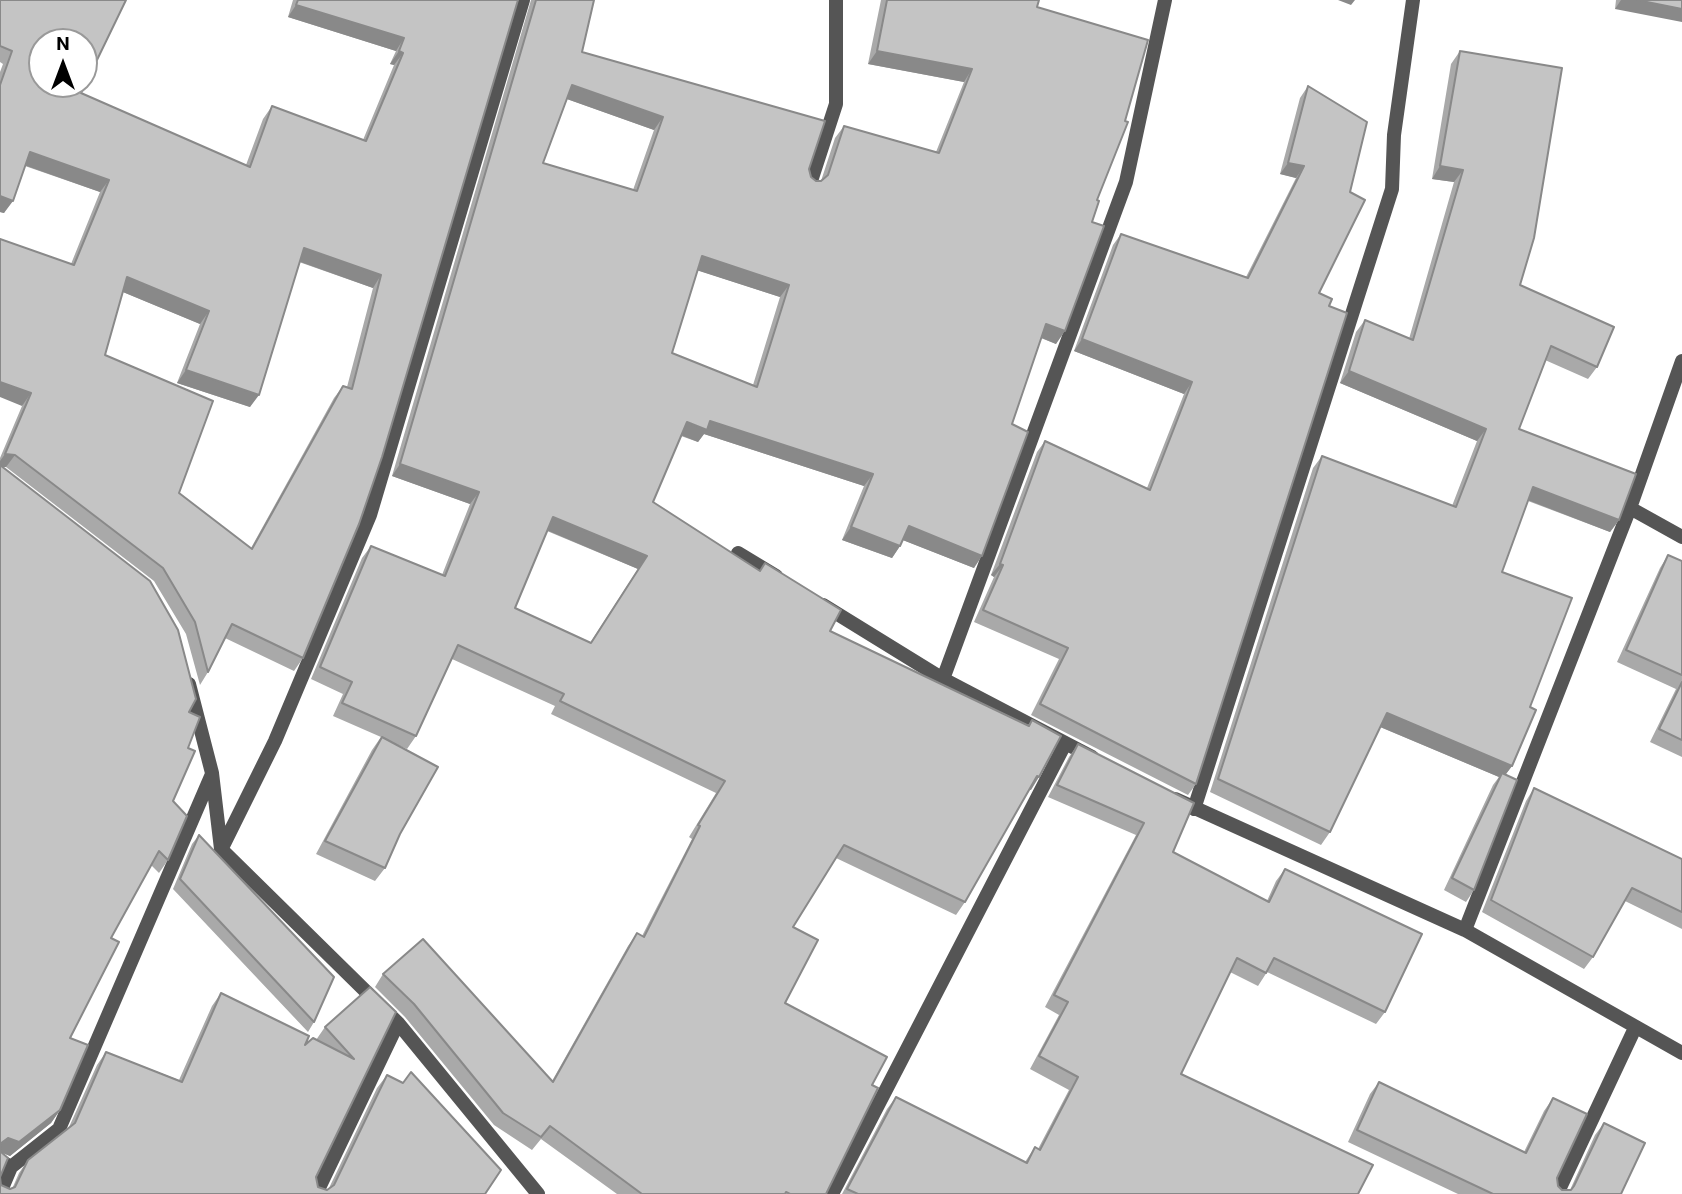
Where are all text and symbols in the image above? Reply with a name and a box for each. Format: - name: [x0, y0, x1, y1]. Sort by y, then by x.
- north arrow: [28, 28, 98, 98]
- text: N: [56, 32, 70, 55]

